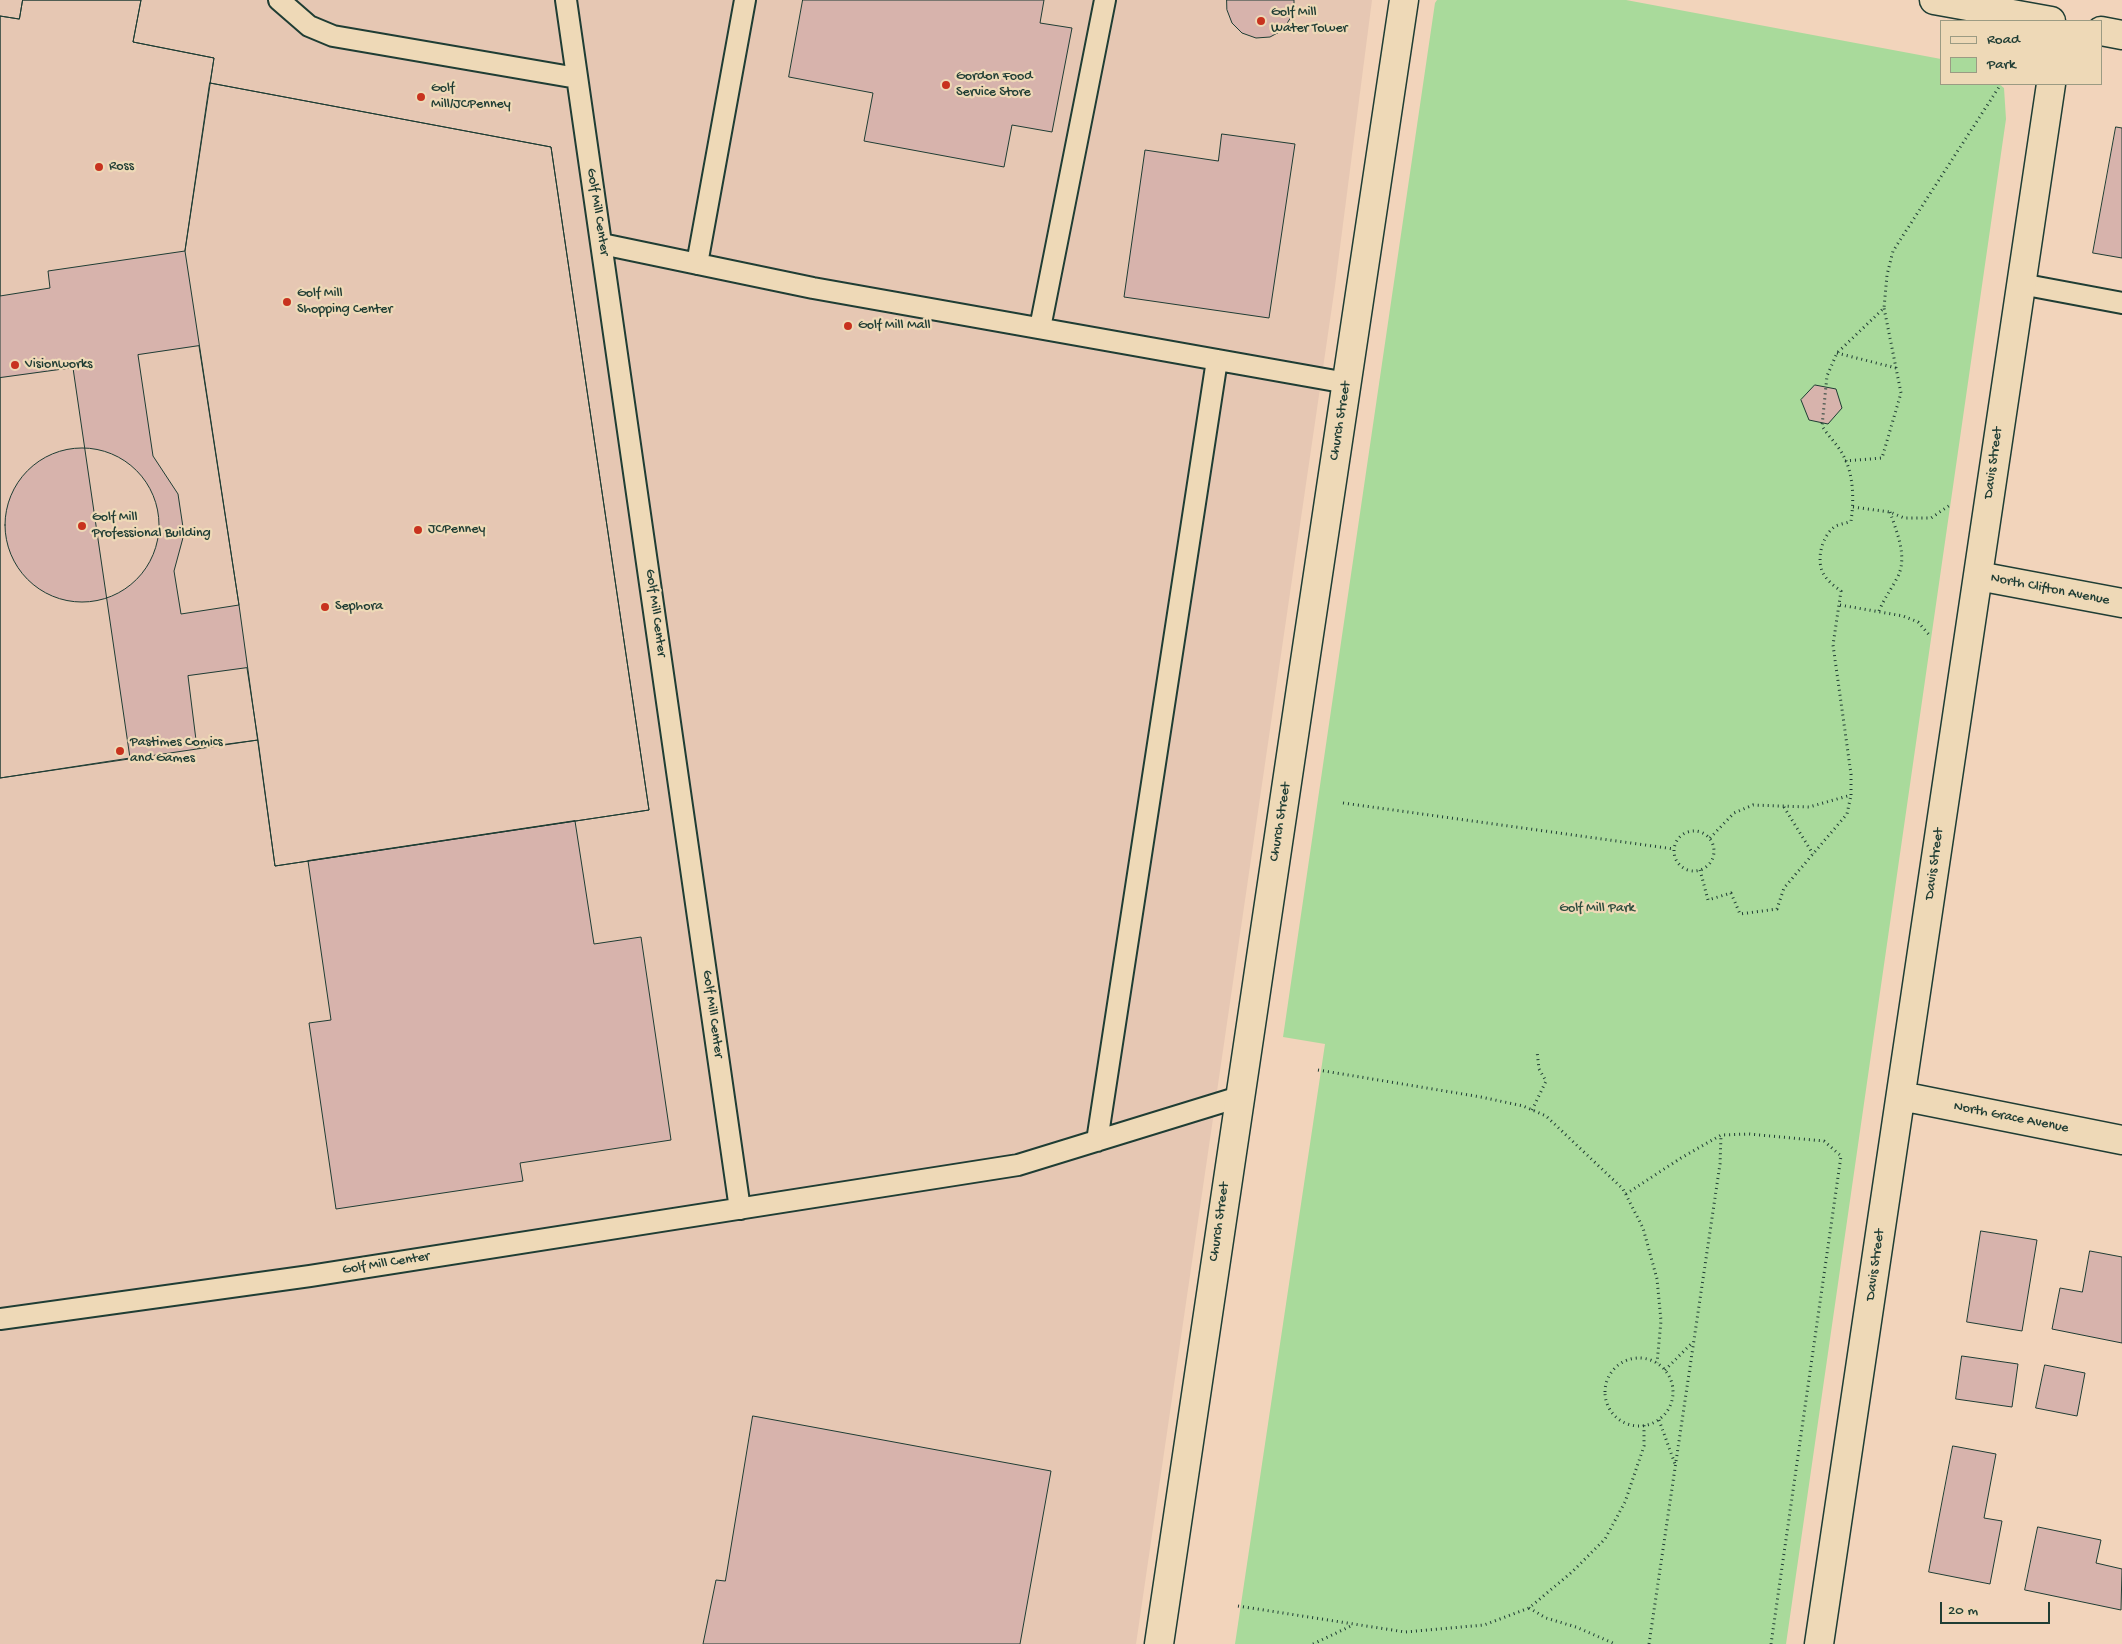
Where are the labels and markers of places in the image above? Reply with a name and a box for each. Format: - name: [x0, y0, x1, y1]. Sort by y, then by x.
- place label: Golf Mill Water Tower: [1271, 5, 1348, 38]
- marker: Golf Mill Water Tower: [1255, 15, 1267, 27]
- place label: Gordon Food Service Store: [956, 69, 1032, 102]
- marker: Gordon Food Service Store: [940, 79, 952, 91]
- place label: Golf Mill/JCPenney: [431, 81, 511, 114]
- marker: Golf Mill/JCPenney: [415, 91, 427, 103]
- place label: Ross: [109, 159, 134, 175]
- marker: Ross: [93, 161, 105, 173]
- place label: Golf Mill Shopping Center: [297, 286, 392, 318]
- marker: Golf Mill Shopping Center: [281, 296, 293, 308]
- place label: Golf Mill Mall: [858, 318, 931, 334]
- marker: Golf Mill Mall: [842, 320, 854, 332]
- place label: Visionworks: [25, 357, 92, 373]
- marker: Visionworks: [9, 359, 21, 371]
- place label: Golf Mill Professional Building: [92, 510, 211, 542]
- marker: Golf Mill Professional Building: [76, 520, 88, 532]
- place label: JCPenney: [428, 522, 485, 538]
- marker: JCPenney: [412, 524, 424, 536]
- place label: Sephora: [335, 599, 383, 615]
- marker: Sephora: [319, 601, 331, 613]
- place label: Pastimes Comics and Games: [130, 735, 223, 768]
- marker: Pastimes Comics and Games: [114, 745, 126, 757]

